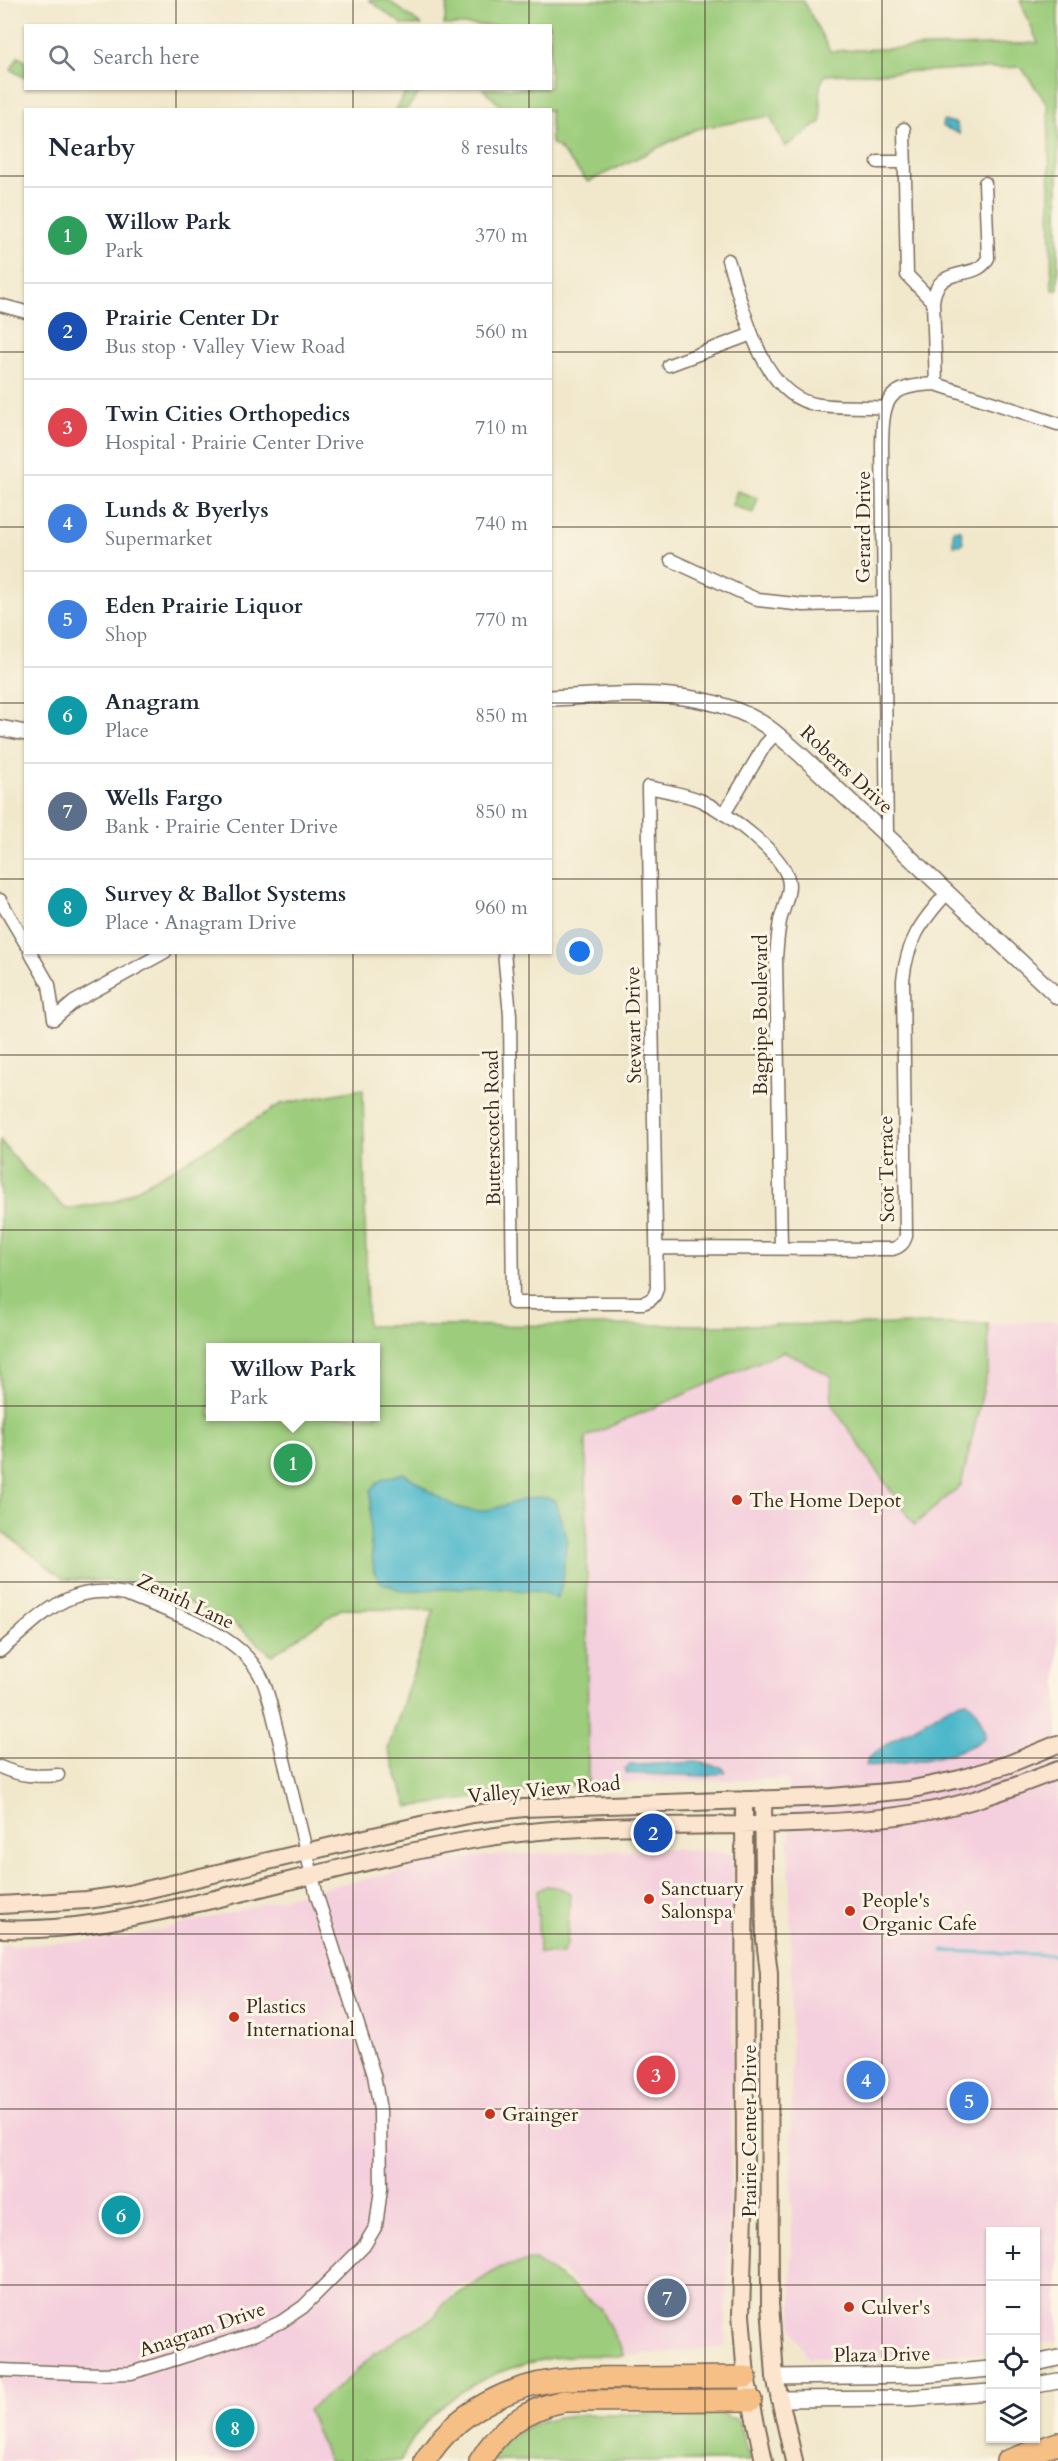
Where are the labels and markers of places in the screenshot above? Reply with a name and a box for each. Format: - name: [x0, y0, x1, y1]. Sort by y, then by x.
- pin: 1: [274, 1440, 312, 1486]
- place label: The Home Depot: [749, 1487, 902, 1514]
- marker: The Home Depot: [730, 1493, 744, 1507]
- pin: 2: [634, 1810, 672, 1856]
- place label: Sanctuary Salonspa: [661, 1875, 744, 1925]
- place label: People's Organic Cafe: [862, 1887, 977, 1937]
- marker: Sanctuary Salonspa: [642, 1892, 656, 1906]
- marker: People's Organic Cafe: [843, 1904, 857, 1918]
- place label: Plastics International: [246, 1993, 355, 2043]
- marker: Plastics International: [227, 2010, 241, 2024]
- pin: 3: [636, 2052, 676, 2098]
- pin: 4: [846, 2058, 886, 2102]
- pin: 5: [950, 2078, 988, 2124]
- place label: Grainger: [502, 2101, 579, 2128]
- marker: Grainger: [483, 2107, 497, 2121]
- pin: 6: [102, 2192, 140, 2238]
- pin: 7: [648, 2276, 686, 2320]
- place label: Culver's: [861, 2294, 930, 2321]
- marker: Culver's: [842, 2300, 856, 2314]
- pin: 8: [216, 2406, 254, 2450]

